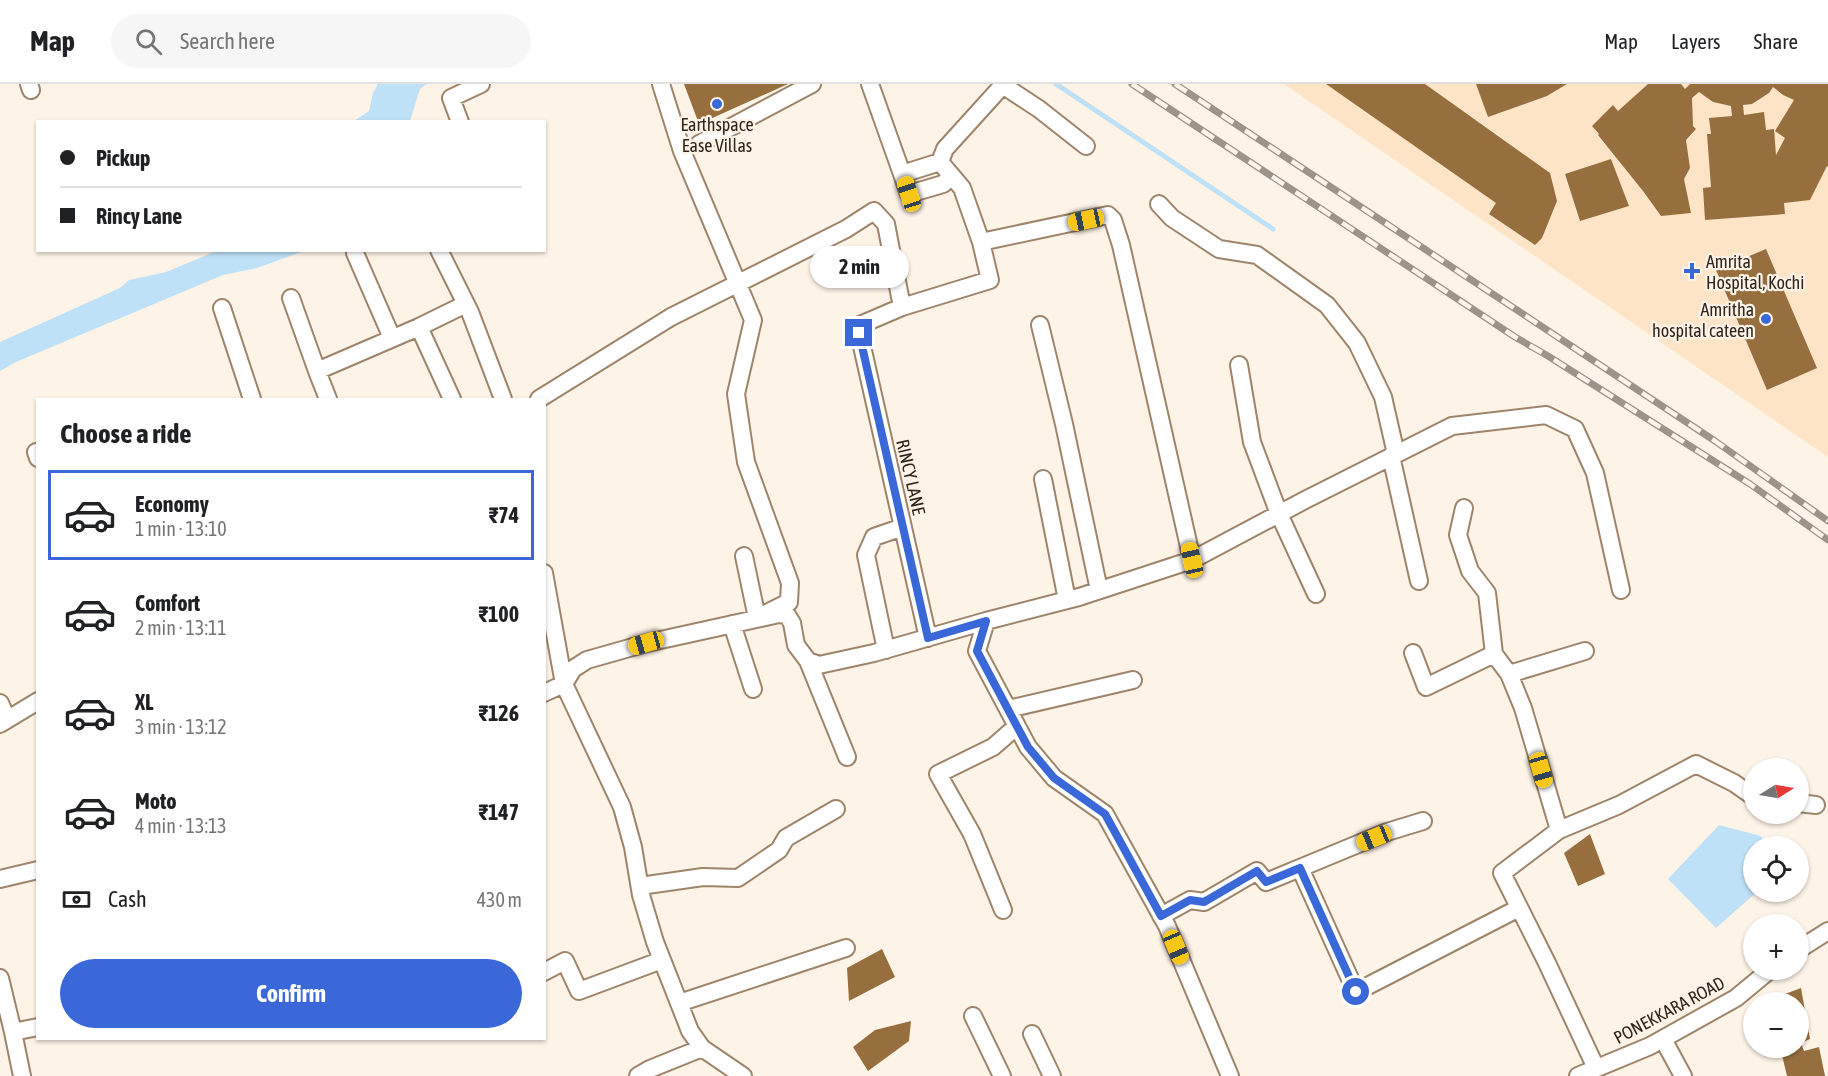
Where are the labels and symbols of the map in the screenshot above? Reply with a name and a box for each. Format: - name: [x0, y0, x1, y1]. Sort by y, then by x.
- marker: Earthspace Ease Villas: [710, 97, 724, 111]
- place label: Earthspace Ease Villas: [680, 114, 754, 156]
- car: [895, 174, 923, 214]
- car: [1067, 207, 1105, 233]
- callout: 2 min: [810, 246, 908, 288]
- place label: Amrita Hospital, Kochi: [1706, 251, 1804, 293]
- marker: Amrita Hospital, Kochi: [1683, 262, 1701, 280]
- place label: Amritha hospital cateen: [1652, 299, 1754, 341]
- marker: Amritha hospital cateen: [1759, 312, 1773, 326]
- route end: [845, 319, 872, 346]
- street label: RINCY LANE: [892, 437, 930, 517]
- car: [1179, 540, 1205, 580]
- car: [626, 629, 666, 657]
- car: [1527, 750, 1555, 790]
- north arrow: [1743, 758, 1809, 824]
- car: [1354, 823, 1394, 853]
- car: [1161, 927, 1191, 967]
- street label: PONEKKARA ROAD: [1610, 972, 1728, 1048]
- route start: [1342, 978, 1369, 1005]

